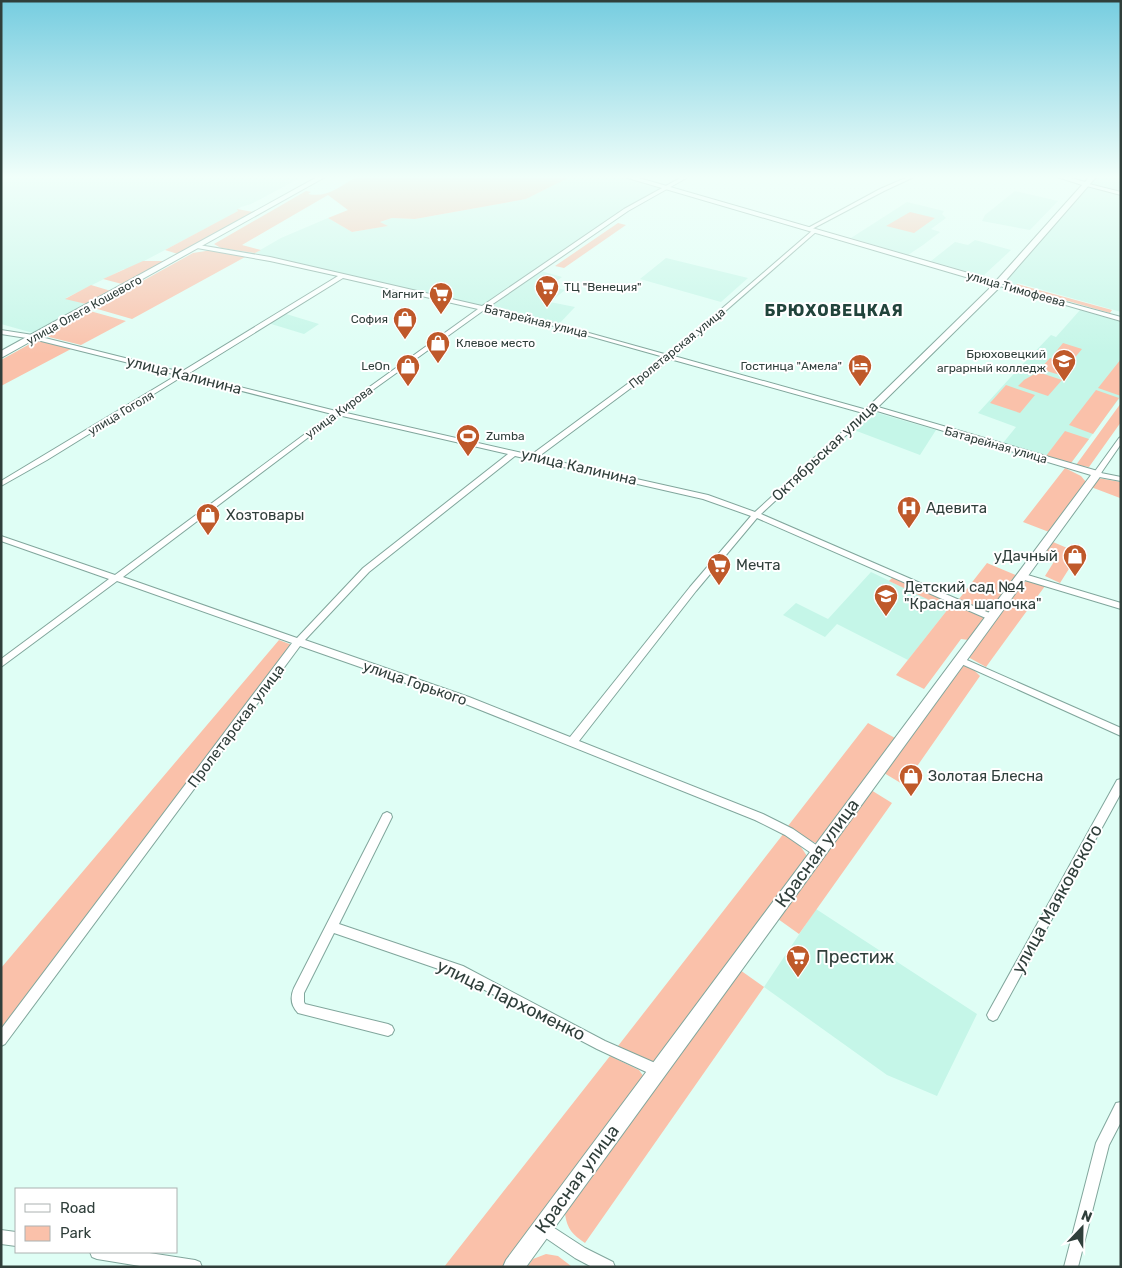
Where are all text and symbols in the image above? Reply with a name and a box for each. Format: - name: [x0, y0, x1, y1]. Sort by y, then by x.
- street label: улица Тимофеева: [965, 268, 1067, 310]
- street label: улица Олега Кошевого: [24, 272, 144, 348]
- supermarket icon: ТЦ "Венеция": [534, 274, 560, 308]
- place label: ТЦ "Венеция": [564, 280, 642, 294]
- supermarket icon: Магнит: [428, 281, 454, 315]
- place label: Магнит: [382, 287, 424, 301]
- street label: Батарейная улица: [483, 301, 589, 341]
- district label: БРЮХОВЕЦКАЯ: [764, 301, 904, 320]
- street label: Пролетарская улица: [626, 305, 728, 391]
- shop icon: София: [392, 306, 418, 340]
- place label: София: [351, 312, 388, 326]
- shop icon: Клевое место: [425, 330, 451, 364]
- place label: Клевое место: [456, 336, 535, 350]
- place label: Брюховецкий аграрный колледж: [937, 347, 1046, 375]
- school or university icon: Брюховецкий аграрный колледж: [1051, 348, 1077, 382]
- street label: улица Калинина: [124, 352, 244, 398]
- shop icon: LeOn: [395, 353, 421, 387]
- hotel icon: Гостинца "Амела": [847, 353, 873, 387]
- place label: LeOn: [361, 359, 390, 373]
- place label: Гостинца "Амела": [741, 359, 842, 373]
- street label: улица Кирова: [303, 383, 375, 441]
- street label: улица Гоголя: [85, 388, 157, 438]
- street label: Октябрьская улица: [768, 397, 882, 505]
- sports icon: Zumba: [455, 423, 481, 457]
- street label: Батарейная улица: [943, 424, 1049, 466]
- place label: Zumba: [486, 429, 525, 443]
- street label: улица Калинина: [519, 445, 639, 489]
- hospital icon: Адевита: [896, 495, 922, 529]
- place label: Адевита: [926, 499, 987, 517]
- shop icon: Хозтовары: [195, 502, 221, 536]
- place label: Хозтовары: [226, 506, 304, 524]
- shop icon: уДачный: [1062, 543, 1088, 577]
- place label: уДачный: [994, 547, 1058, 565]
- supermarket icon: Мечта: [706, 552, 732, 586]
- place label: Мечта: [736, 556, 781, 574]
- place label: Детский сад №4 "Красная шапочка": [904, 578, 1042, 613]
- school or university icon: Детский сад №4 "Красная шапочка": [873, 583, 899, 617]
- street label: улица Горького: [361, 657, 469, 709]
- street label: Пролетарская улица: [184, 661, 288, 791]
- shop icon: Золотая Блесна: [898, 763, 924, 797]
- place label: Золотая Блесна: [928, 767, 1043, 785]
- street label: Красная улица: [770, 794, 864, 912]
- street label: улица Маяковского: [1007, 821, 1107, 977]
- supermarket icon: Престиж: [785, 944, 811, 978]
- place label: Престиж: [816, 946, 894, 968]
- street label: улица Пархоменко: [433, 954, 589, 1046]
- street label: Красная улица: [530, 1120, 624, 1238]
- legend: [15, 1188, 178, 1253]
- text: Road: [60, 1199, 96, 1217]
- north arrow: [1057, 1203, 1107, 1253]
- text: N: [1079, 1207, 1095, 1226]
- text: Park: [60, 1224, 91, 1242]

